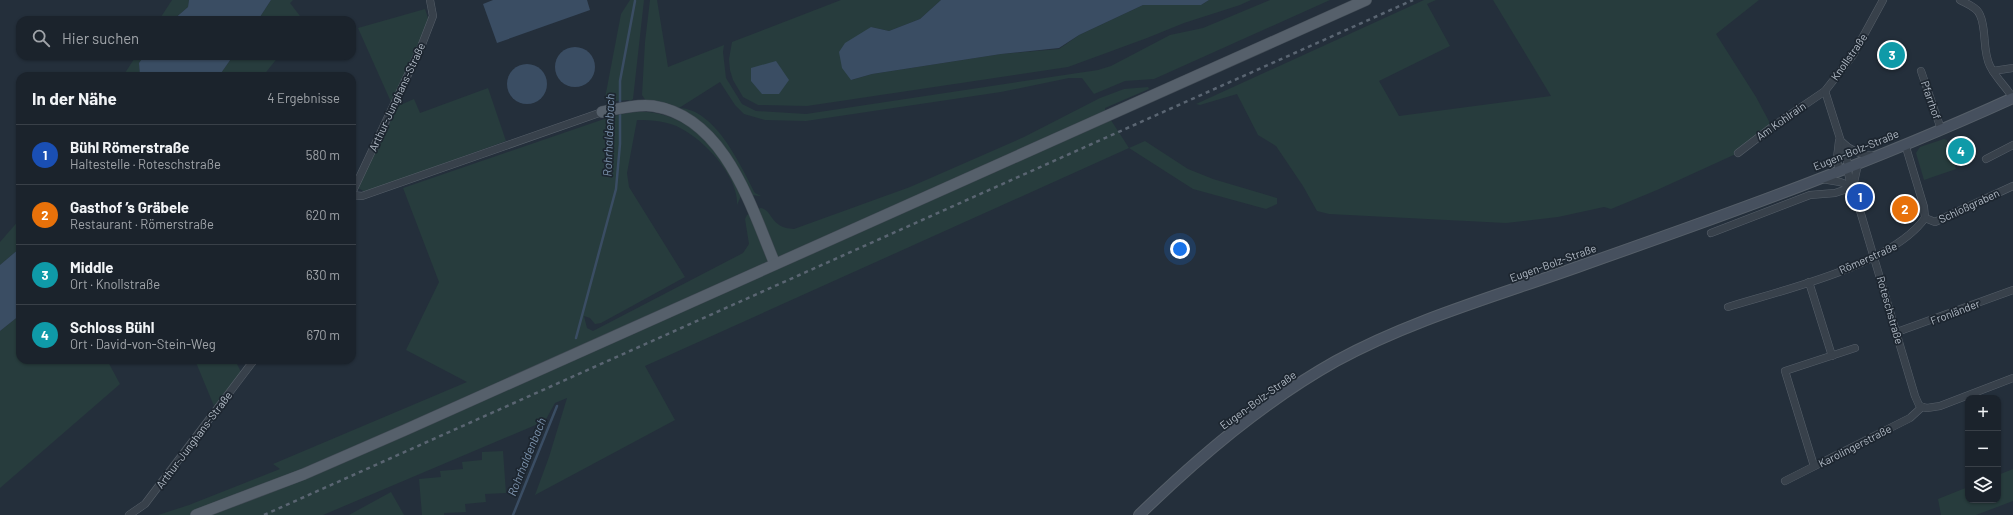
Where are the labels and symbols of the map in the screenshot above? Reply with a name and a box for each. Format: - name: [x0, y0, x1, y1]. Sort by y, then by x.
- street label: Knollstraße: [1828, 31, 1870, 83]
- street label: Arthur-Junghans-Straße: [366, 40, 427, 153]
- pin: 3: [1879, 40, 1905, 70]
- street label: Pfarrhof: [1919, 79, 1944, 121]
- water label: Rohrhaldenbach: [600, 93, 616, 177]
- street label: Am Kohlrain: [1754, 99, 1808, 142]
- street label: Eugen-Bolz-Straße: [1811, 126, 1901, 173]
- pin: 4: [1948, 136, 1974, 166]
- pin: 1: [1847, 182, 1873, 212]
- street label: Schloßgraben: [1936, 186, 2001, 225]
- pin: 2: [1892, 194, 1918, 224]
- your location: [1170, 239, 1190, 259]
- street label: Römerstraße: [1837, 239, 1899, 276]
- street label: Eugen-Bolz-Straße: [1508, 241, 1598, 284]
- street label: Roteschstraße: [1875, 274, 1906, 345]
- street label: Fronländer: [1928, 296, 1981, 327]
- street label: Eugen-Bolz-Straße: [1217, 367, 1299, 432]
- street label: Arthur-Junghans-Straße: [153, 389, 234, 491]
- water label: Rohrhaldenbach: [504, 415, 548, 498]
- street label: Karolingerstraße: [1816, 422, 1894, 470]

